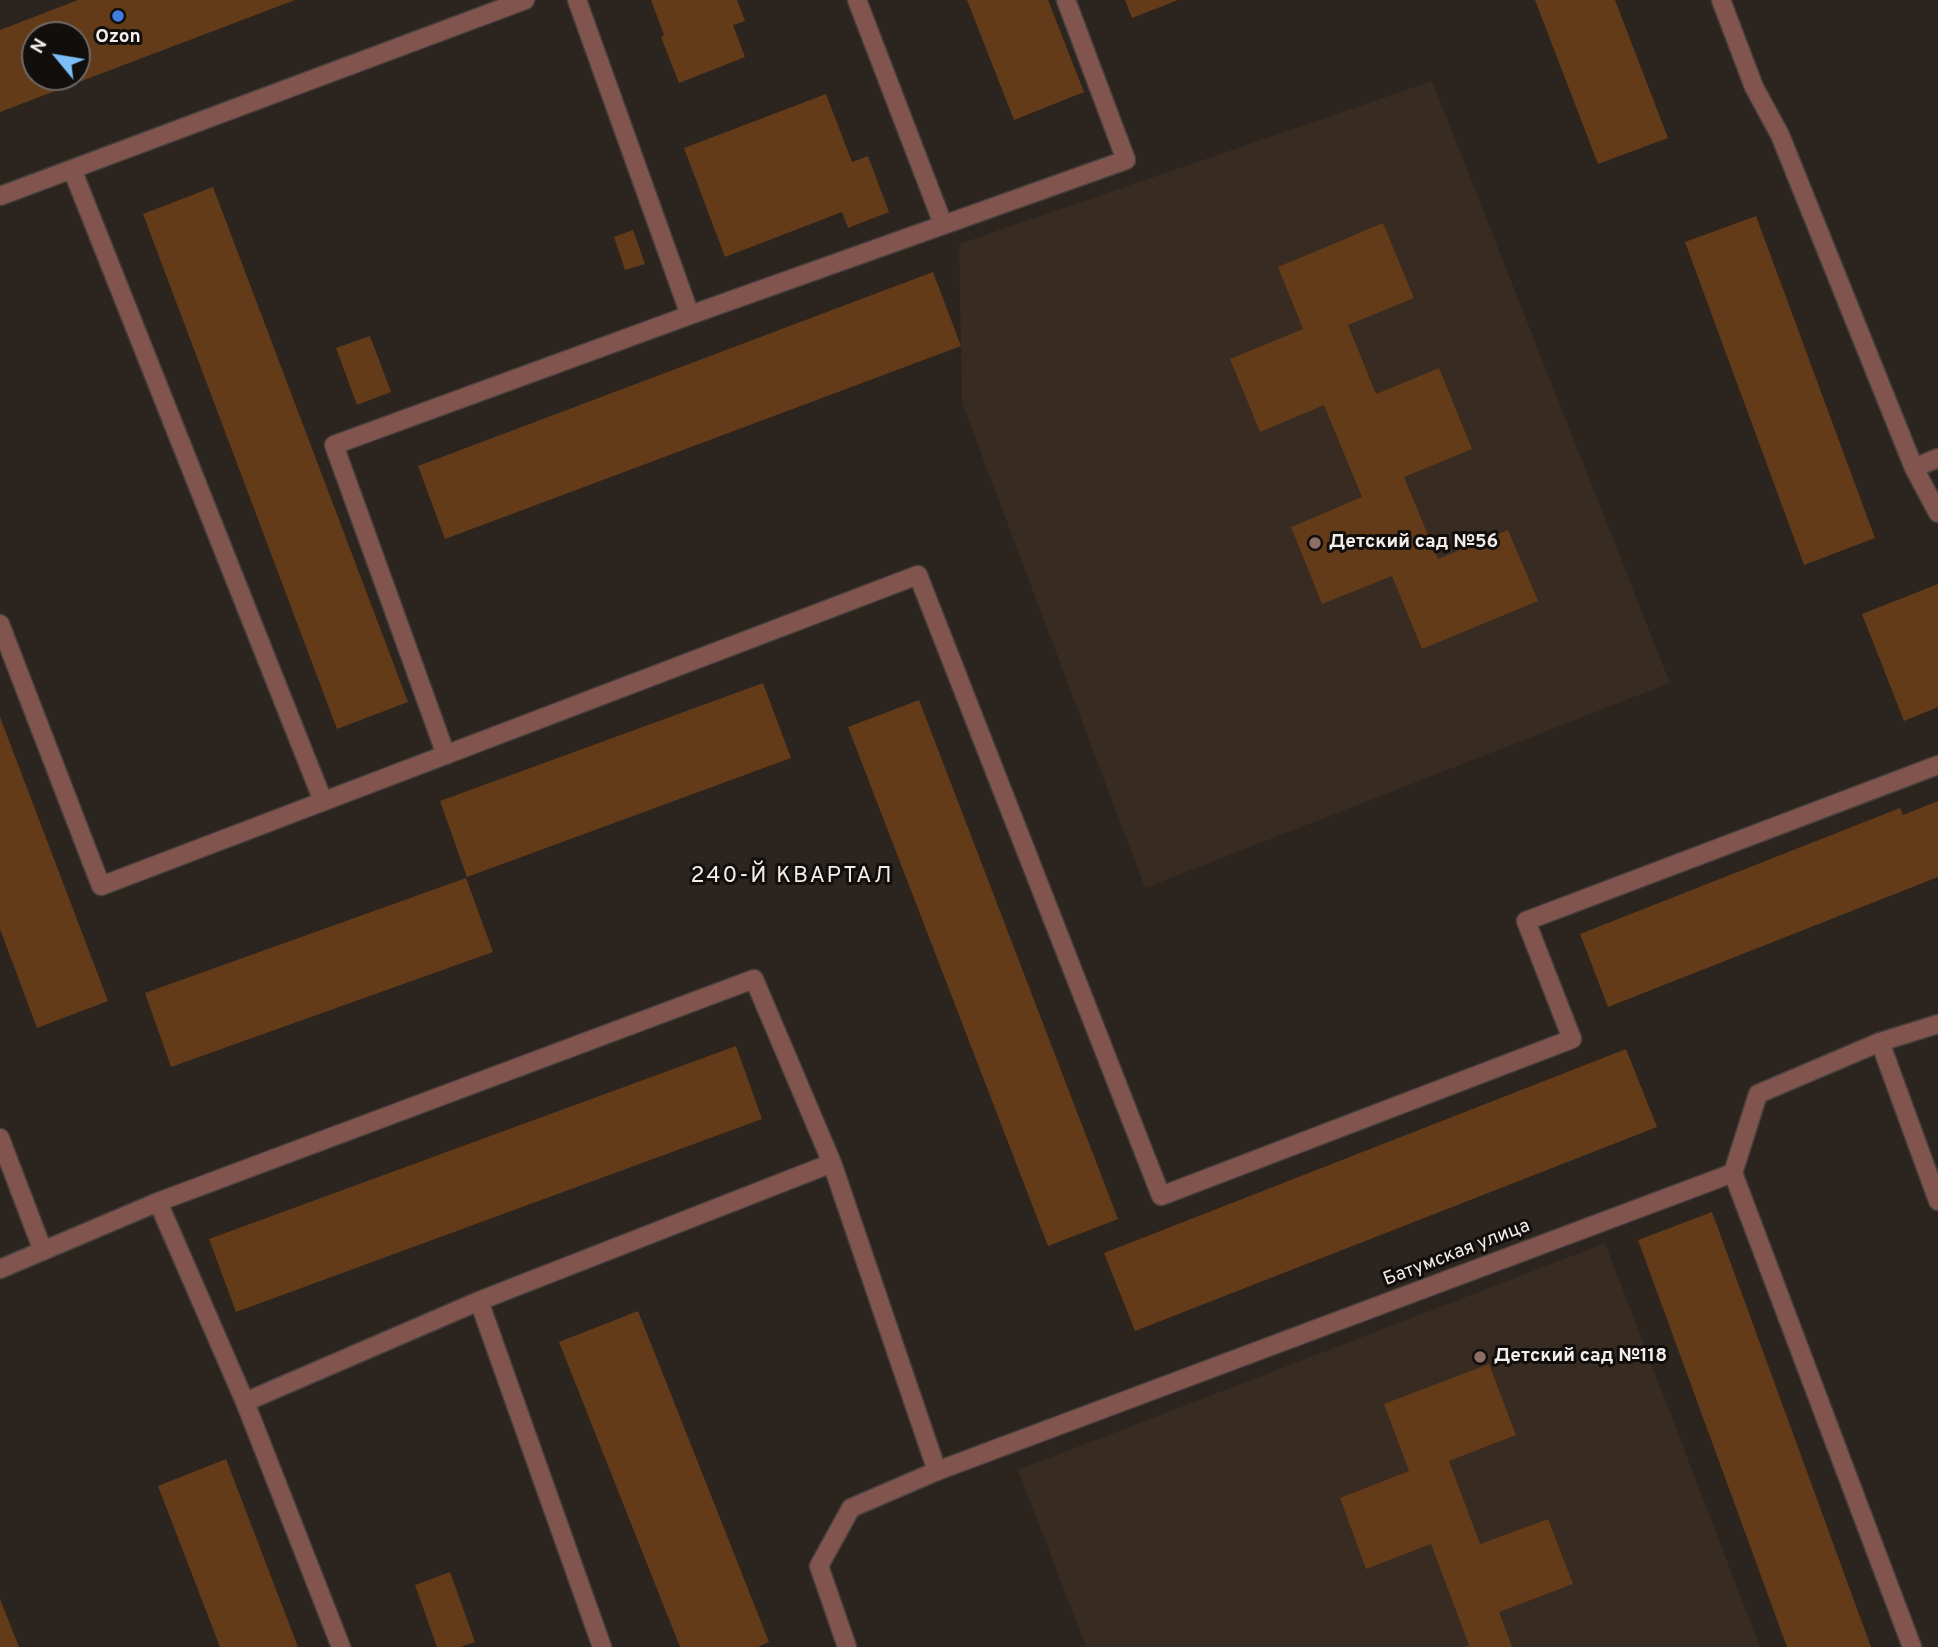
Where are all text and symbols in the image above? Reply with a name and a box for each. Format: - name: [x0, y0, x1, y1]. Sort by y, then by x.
- marker: Ozon: [110, 8, 126, 24]
- north arrow: [21, 21, 91, 91]
- place label: Ozon: [95, 27, 141, 49]
- text: N: [26, 35, 53, 58]
- place label: Детский сад №56: [1329, 532, 1498, 554]
- marker: Детский сад №56: [1307, 535, 1323, 551]
- district label: 240-Й КВАРТАЛ: [692, 863, 892, 891]
- street label: Батумская улица: [1381, 1216, 1533, 1292]
- place label: Детский сад №118: [1494, 1346, 1667, 1368]
- marker: Детский сад №118: [1472, 1349, 1488, 1365]

